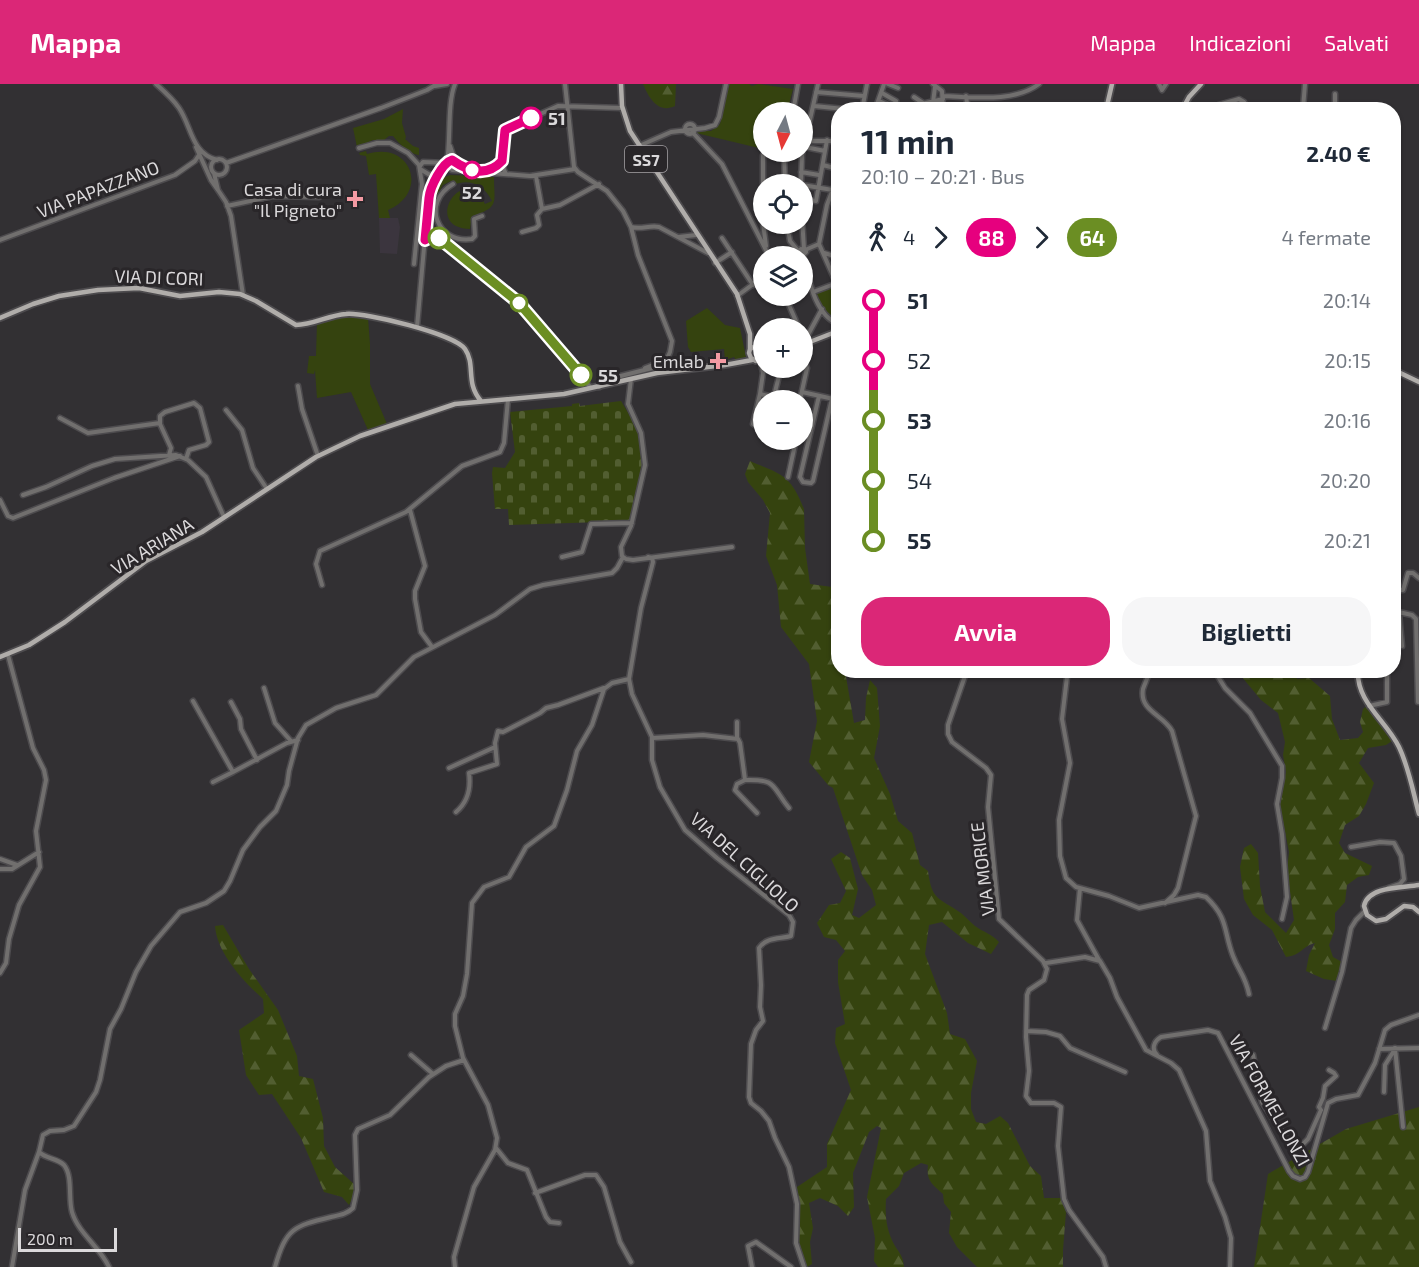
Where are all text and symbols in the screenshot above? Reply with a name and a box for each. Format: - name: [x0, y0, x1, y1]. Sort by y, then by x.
- text: Mappa: [30, 25, 121, 59]
- text: Mappa: [1090, 30, 1156, 55]
- text: Indicazioni: [1189, 30, 1291, 55]
- text: Salvati: [1324, 30, 1389, 55]
- north arrow: [753, 102, 813, 162]
- map controls: [753, 102, 813, 450]
- marker: 51: [520, 107, 542, 129]
- place label: 51: [548, 107, 566, 129]
- text: 11 min: [861, 121, 955, 161]
- text: 2.40 €: [1306, 140, 1371, 166]
- road number: SS7: [625, 146, 667, 172]
- street label: VIA PAPAZZANO: [34, 156, 162, 222]
- marker: 52: [463, 161, 481, 179]
- text: 20:10 – 20:21 · Bus: [861, 164, 1025, 188]
- button: locate: [753, 174, 813, 234]
- place label: Casa di cura "Il Pigneto": [244, 178, 342, 221]
- place label: 52: [462, 181, 482, 203]
- marker: Casa di cura "Il Pigneto": [346, 190, 364, 208]
- icon: walk: [861, 221, 894, 254]
- icon: forward: [924, 221, 957, 254]
- icon: forward: [1025, 221, 1058, 254]
- text: 4: [903, 225, 915, 249]
- text: 88: [978, 225, 1004, 250]
- text: 64: [1079, 225, 1105, 250]
- text: 4 fermate: [1282, 225, 1371, 249]
- unlabelled marker: [428, 227, 450, 249]
- button: layers: [753, 246, 813, 306]
- street label: VIA DI CORI: [114, 264, 204, 290]
- text: 51: [907, 287, 929, 313]
- text: 20:14: [1323, 288, 1371, 312]
- unlabelled marker: [510, 294, 528, 312]
- button: +: [753, 318, 813, 378]
- text: 52: [907, 347, 931, 373]
- text: 20:15: [1324, 348, 1371, 372]
- place label: Emlab: [653, 350, 704, 372]
- marker: Emlab: [709, 352, 727, 370]
- marker: 55: [570, 364, 592, 386]
- place label: 55: [598, 364, 618, 386]
- button: −: [753, 390, 813, 450]
- text: 53: [907, 407, 932, 433]
- text: 20:16: [1324, 408, 1371, 432]
- text: 54: [907, 467, 932, 493]
- text: 20:20: [1320, 468, 1371, 492]
- street label: VIA ARIANA: [107, 512, 198, 579]
- text: 55: [907, 527, 931, 553]
- text: 20:21: [1324, 528, 1371, 552]
- button: Avvia: [861, 597, 1110, 666]
- button: Biglietti: [1122, 597, 1371, 666]
- street label: VIA DEL CIGLIOLO: [686, 807, 804, 917]
- street label: VIA MORICE: [965, 821, 999, 917]
- street label: VIA FORMELLONZI: [1225, 1030, 1315, 1170]
- scale bar: [18, 1225, 117, 1252]
- text: 200 m: [27, 1229, 73, 1248]

